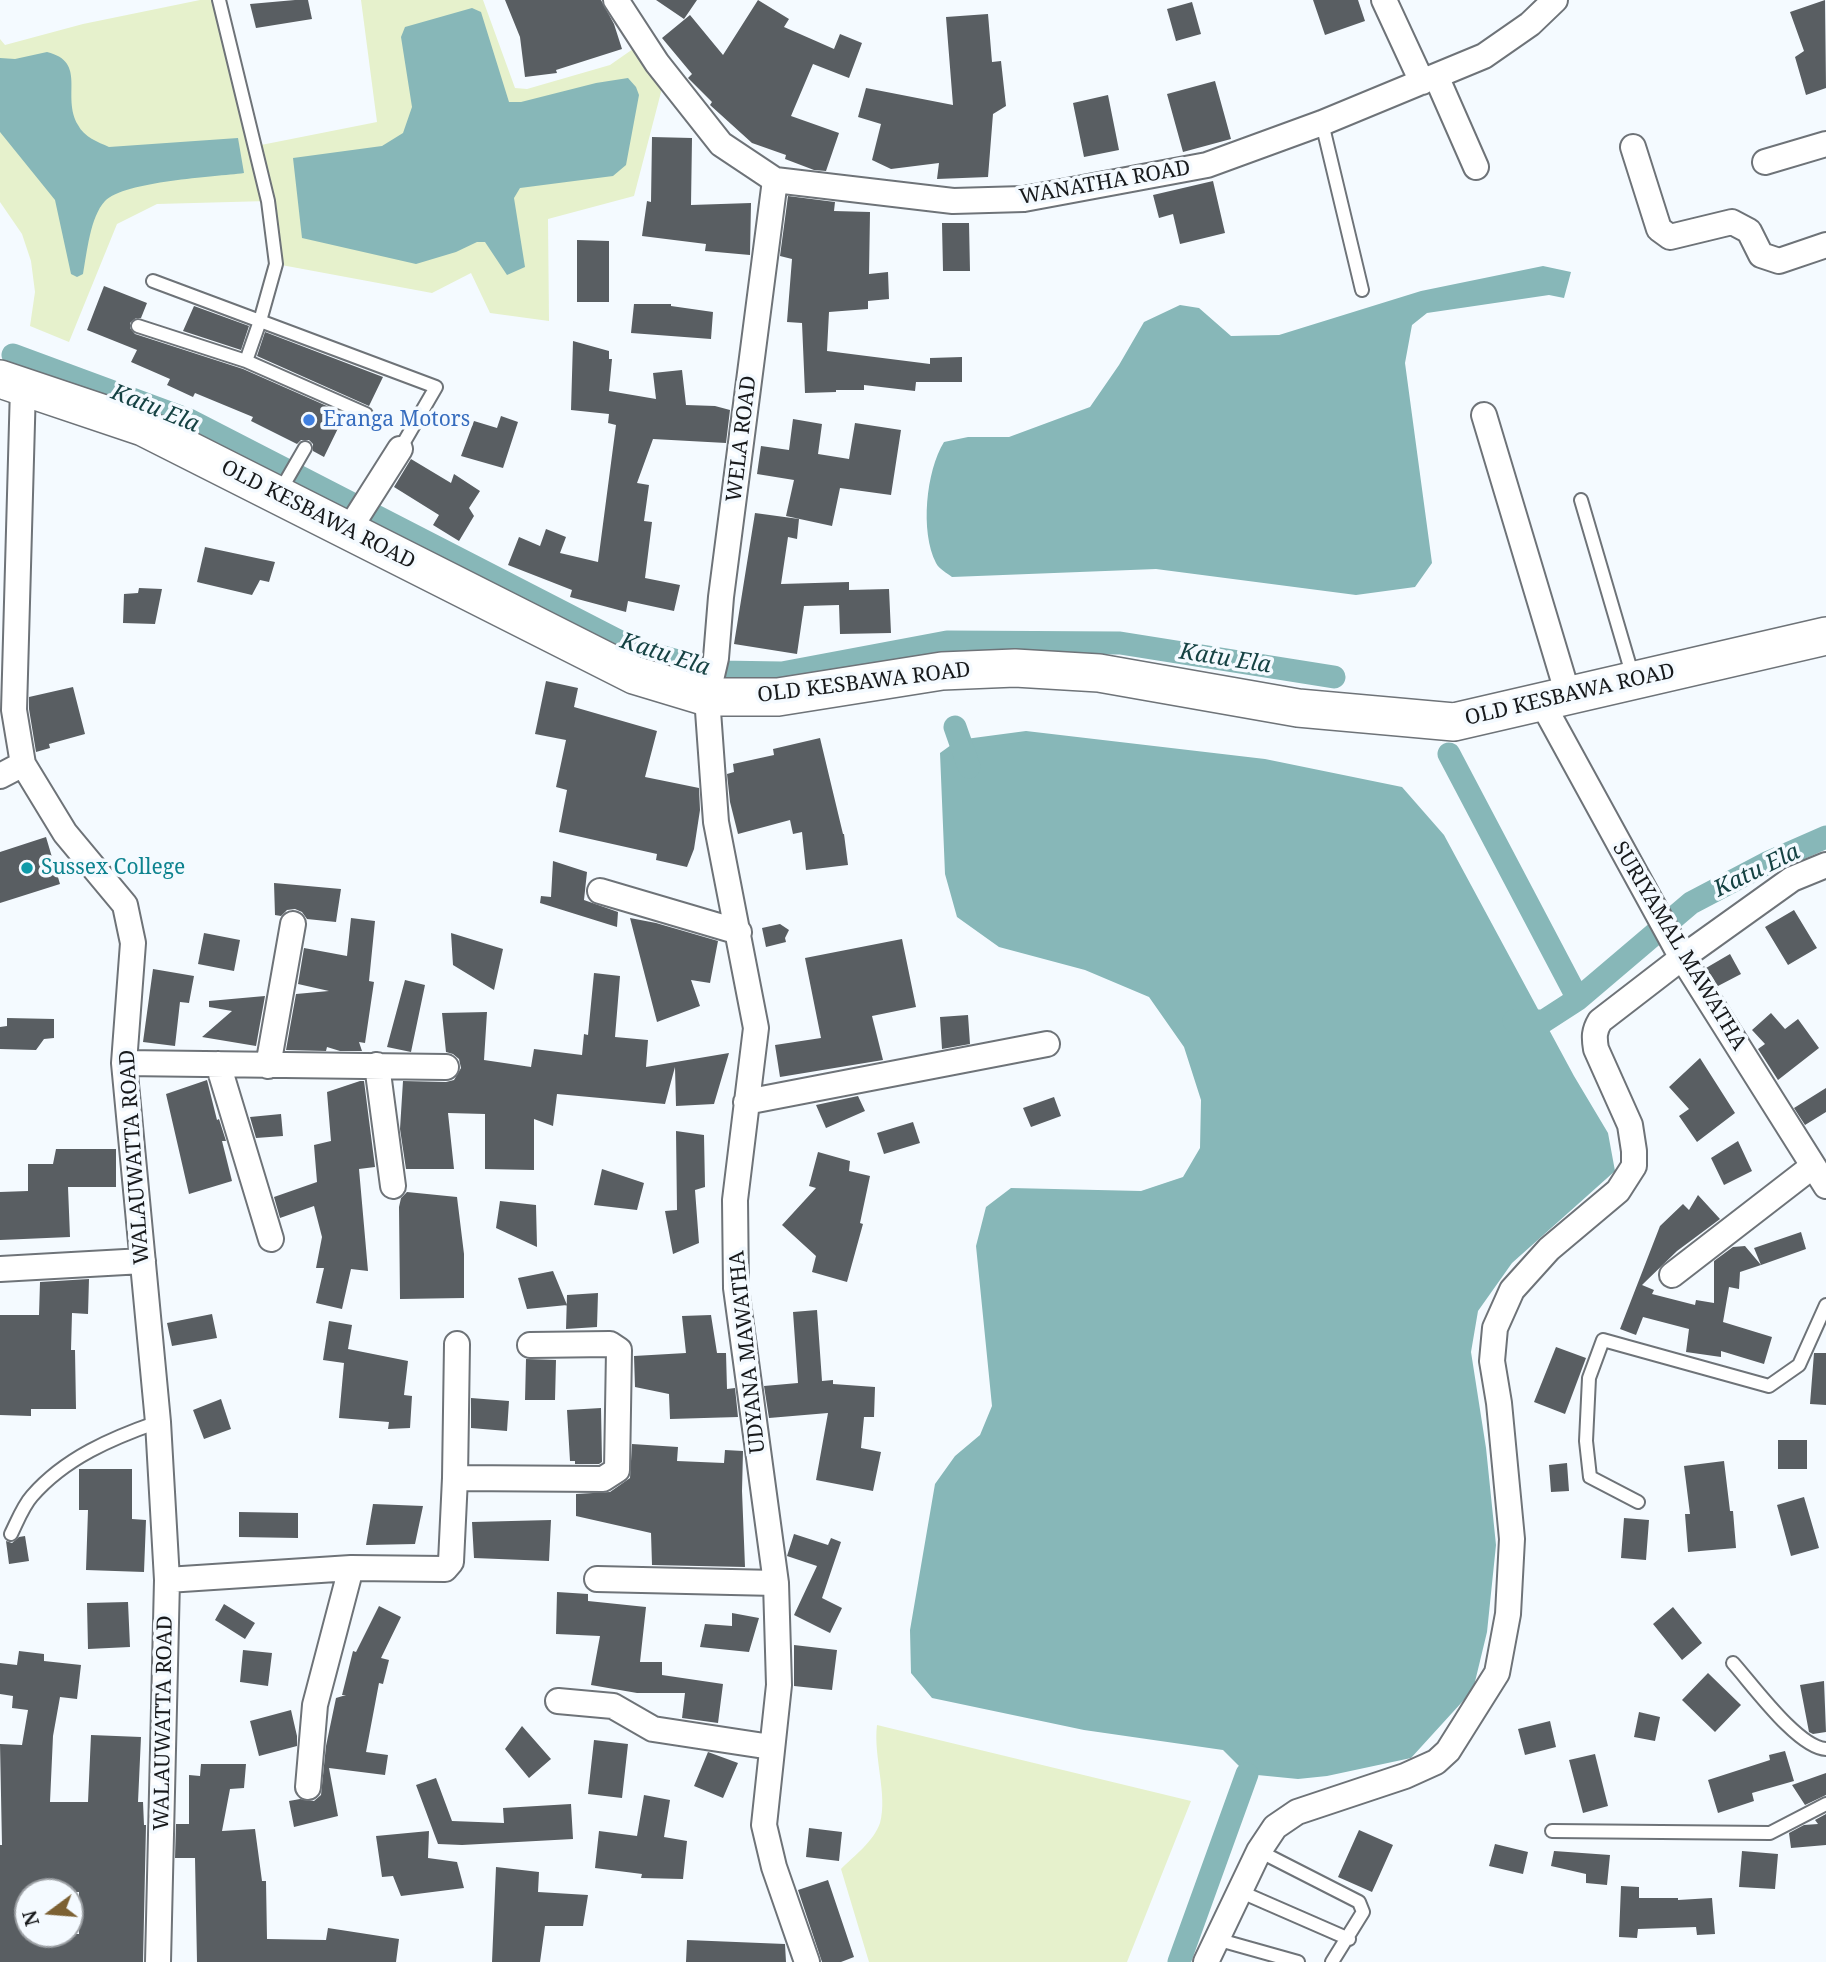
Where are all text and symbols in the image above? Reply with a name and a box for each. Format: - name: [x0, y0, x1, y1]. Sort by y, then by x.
- street label: WANATHA ROAD: [1017, 156, 1193, 210]
- street label: WELA ROAD: [722, 374, 762, 504]
- water label: Katu Ela: [107, 379, 203, 439]
- place label: Eranga Motors: [323, 407, 470, 433]
- marker: Eranga Motors: [301, 412, 317, 428]
- street label: OLD KESBAWA ROAD: [217, 455, 419, 575]
- water label: Katu Ela: [617, 628, 713, 682]
- water label: Katu Ela: [1177, 638, 1273, 680]
- street label: OLD KESBAWA ROAD: [756, 657, 972, 709]
- street label: OLD KESBAWA ROAD: [1463, 659, 1677, 731]
- street label: SURIYAMAL MAWATHA: [1607, 837, 1751, 1055]
- water label: Katu Ela: [1709, 838, 1805, 904]
- place label: Sussex College: [41, 855, 185, 881]
- marker: Sussex College: [19, 860, 35, 876]
- street label: WALAUWATTA ROAD: [115, 1049, 155, 1265]
- street label: UDYANA MAWATHA: [725, 1249, 771, 1455]
- street label: WALAUWATTA ROAD: [150, 1615, 178, 1831]
- north arrow: [14, 1878, 84, 1948]
- text: N: [16, 1907, 45, 1929]

